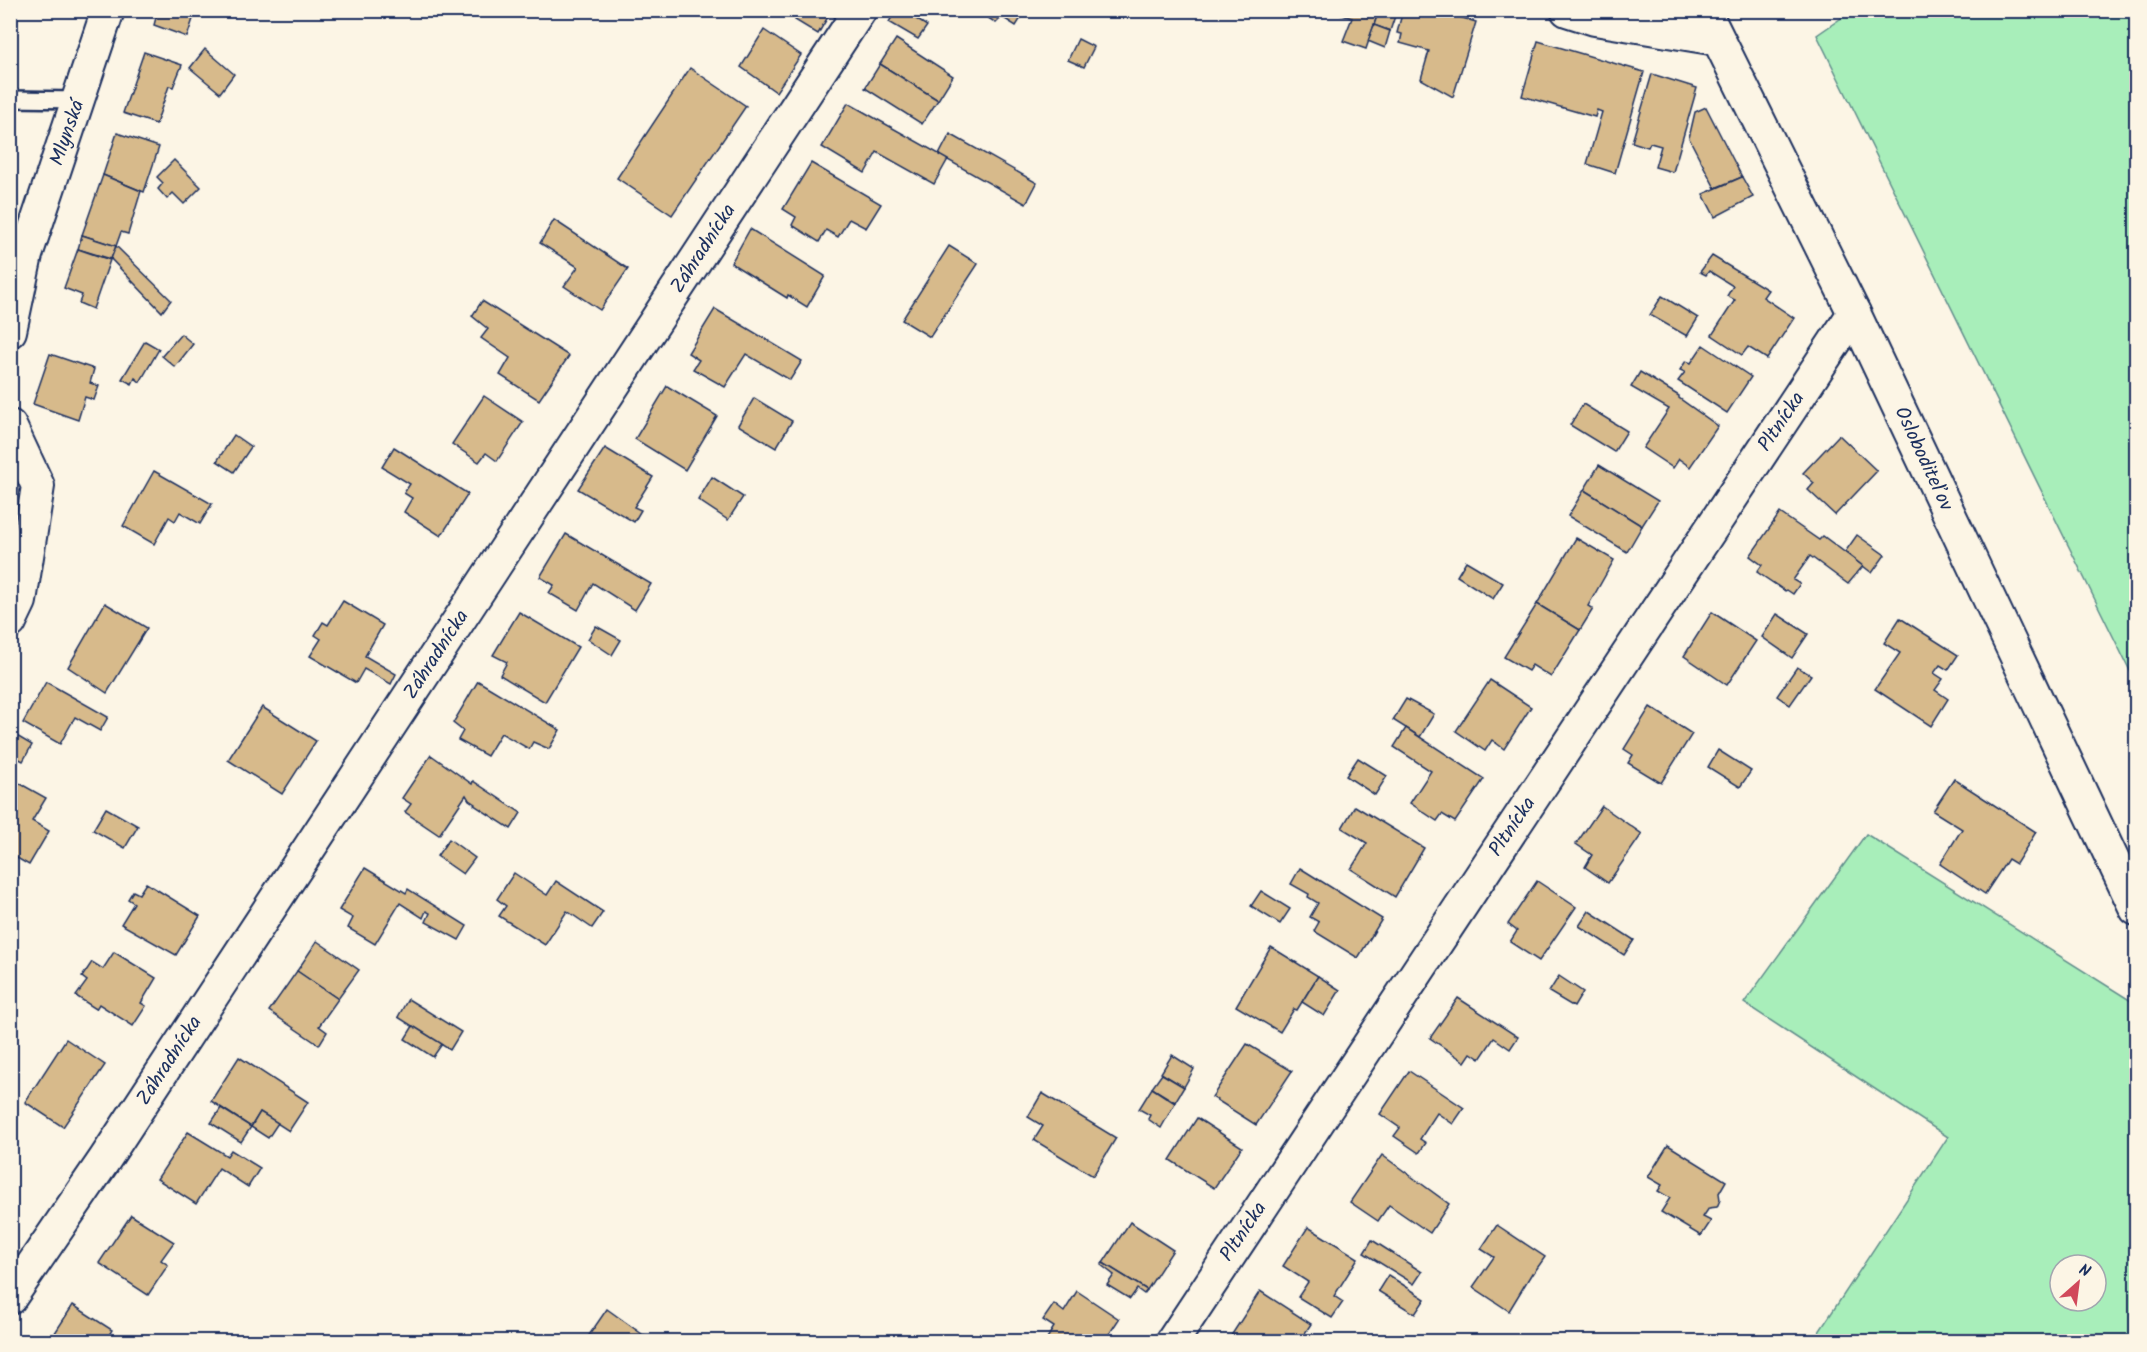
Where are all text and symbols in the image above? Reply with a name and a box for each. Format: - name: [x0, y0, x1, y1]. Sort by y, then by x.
- street label: Mlynská: [42, 94, 95, 170]
- street label: Záhradnícka: [663, 198, 745, 300]
- street label: Pltnícka: [1750, 385, 1814, 459]
- street label: Osloboditeľov: [1885, 401, 1961, 517]
- street label: Záhradnícka: [396, 604, 478, 706]
- street label: Pltnícka: [1481, 790, 1545, 864]
- street label: Záhradnícka: [129, 1010, 211, 1112]
- street label: Pltnícka: [1212, 1195, 1276, 1269]
- north arrow: [2048, 1253, 2108, 1313]
- text: N: [2074, 1258, 2095, 1284]

